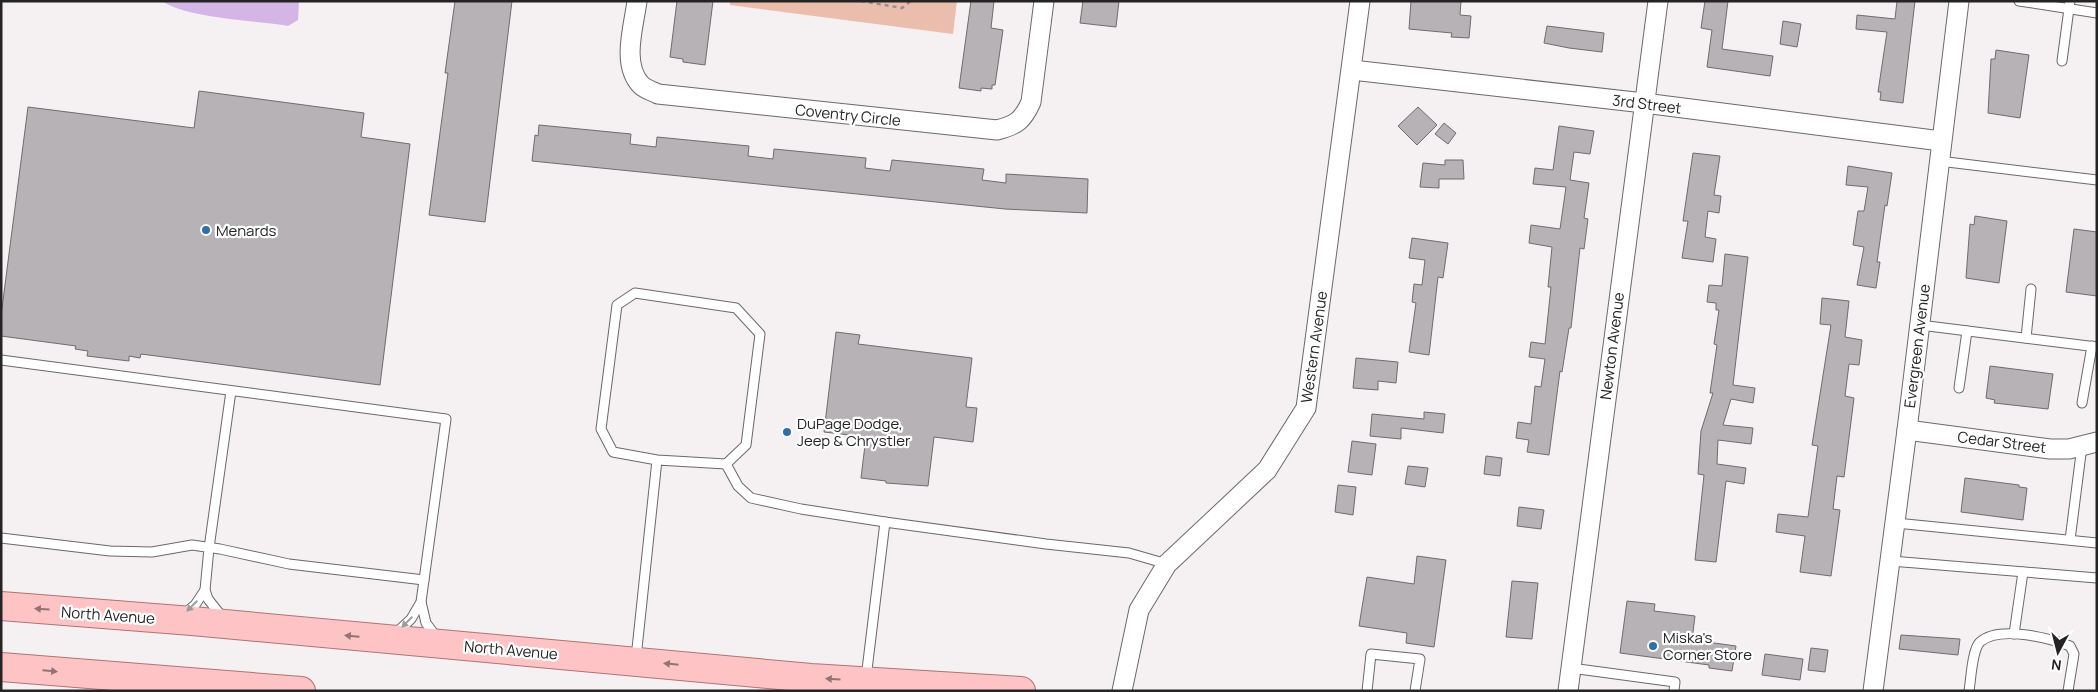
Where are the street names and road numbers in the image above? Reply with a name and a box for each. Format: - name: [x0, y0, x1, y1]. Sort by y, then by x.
- street label: 3rd Street: [1611, 89, 1683, 119]
- street label: Coventry Circle: [794, 99, 902, 131]
- street label: Evergreen Avenue: [1899, 283, 1935, 409]
- street label: Western Avenue: [1296, 289, 1332, 404]
- street label: Newton Avenue: [1595, 291, 1629, 401]
- street label: Cedar Street: [1956, 426, 2048, 458]
- street label: North Avenue: [60, 601, 156, 629]
- street label: North Avenue: [463, 635, 559, 665]

